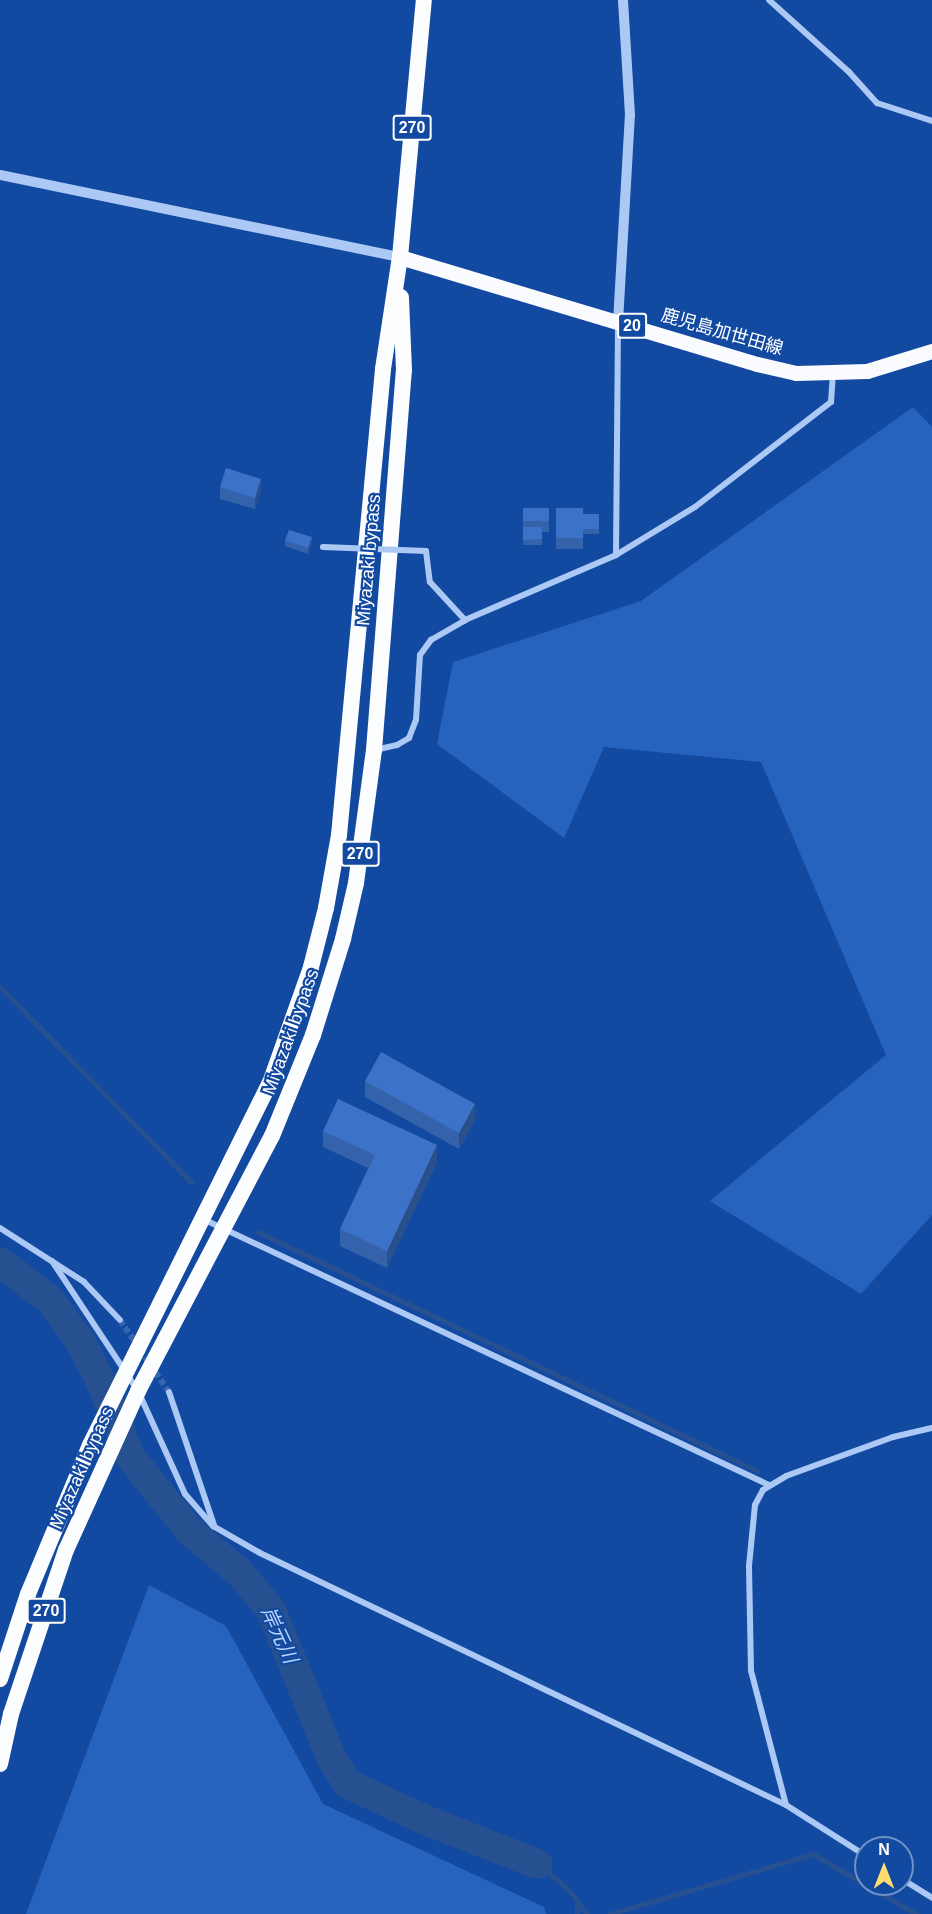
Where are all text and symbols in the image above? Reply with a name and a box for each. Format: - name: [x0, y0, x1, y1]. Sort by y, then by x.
- road number: 270: [392, 115, 432, 141]
- street label: 鹿児島加世田線: [658, 304, 786, 360]
- road number: 20: [617, 313, 647, 339]
- street label: Miyazaki bypass: [352, 493, 386, 627]
- road number: 270: [340, 841, 380, 867]
- street label: Miyazaki bypass: [258, 966, 324, 1098]
- street label: Miyazaki bypass: [45, 1403, 119, 1533]
- road number: 270: [26, 1598, 66, 1624]
- water label: 岸元川: [255, 1603, 303, 1667]
- north arrow: [854, 1836, 914, 1896]
- text: N: [878, 1841, 890, 1858]

